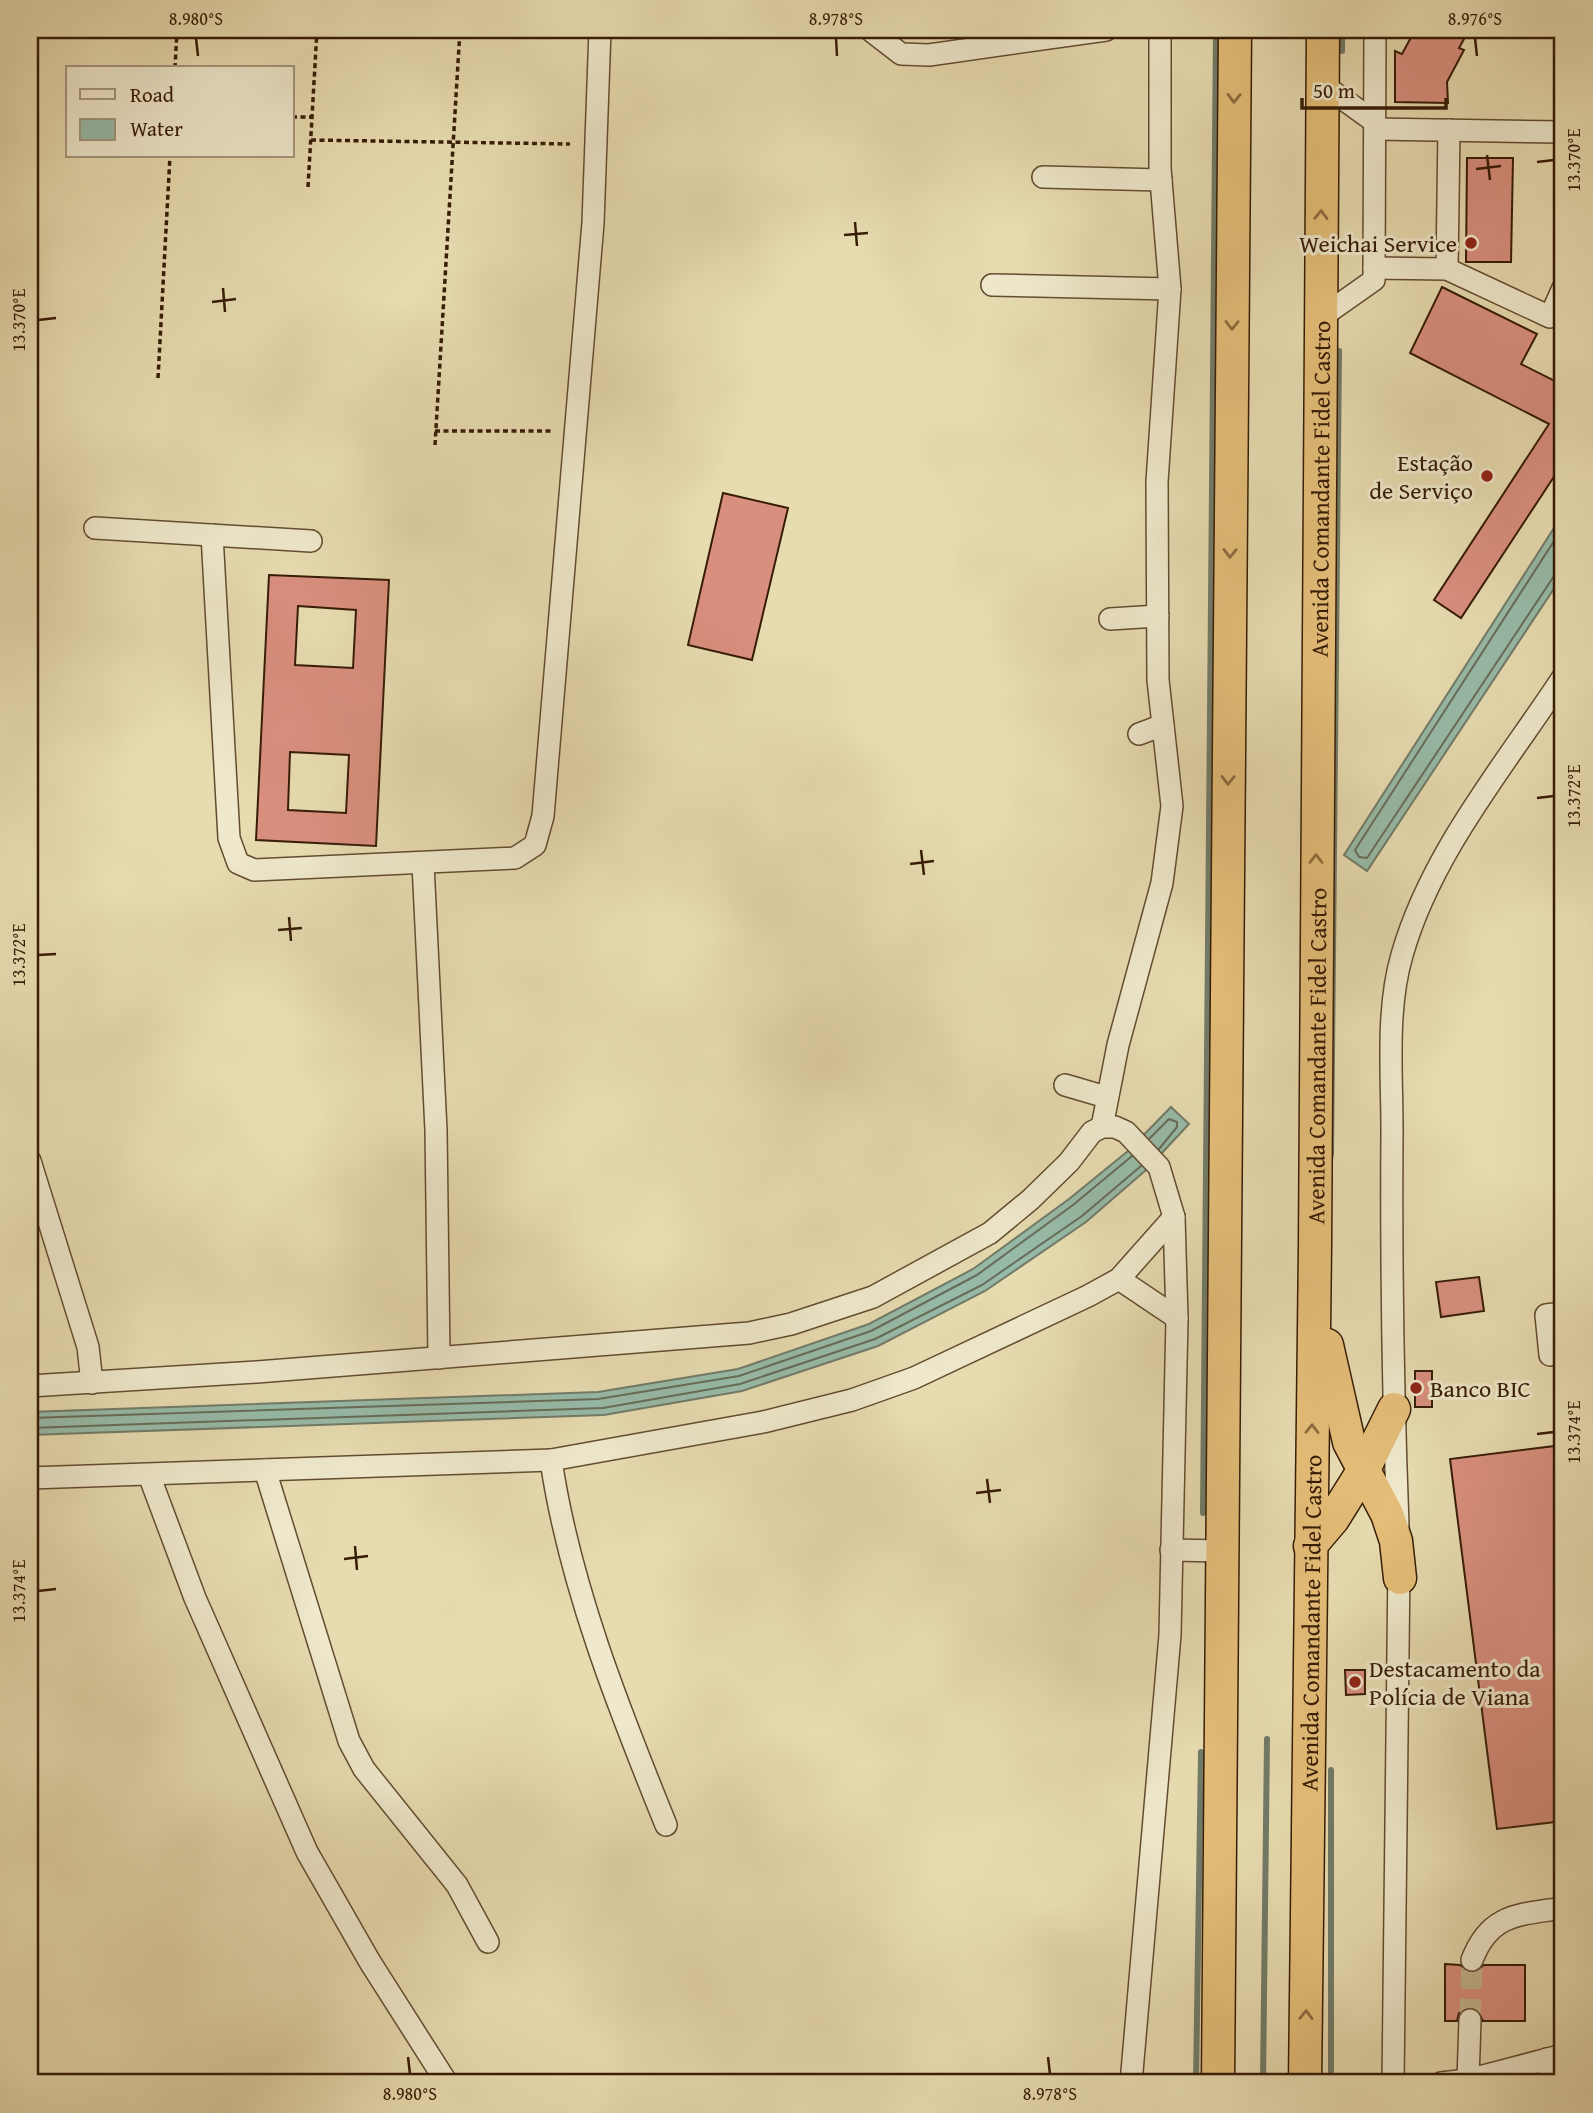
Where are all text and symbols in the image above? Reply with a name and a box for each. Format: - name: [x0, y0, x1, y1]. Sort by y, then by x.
- text: 8.980°S: [169, 5, 223, 32]
- text: 8.978°S: [809, 5, 863, 32]
- text: 8.976°S: [1448, 5, 1502, 32]
- legend: [66, 66, 294, 158]
- scale bar: [1302, 66, 1446, 110]
- text: 50 m: [1313, 75, 1355, 106]
- text: Road: [130, 79, 175, 110]
- one-way arrow: [1226, 93, 1242, 104]
- text: Water: [130, 113, 183, 144]
- text: 13.370°E: [1560, 128, 1587, 192]
- one-way arrow: [1313, 210, 1329, 220]
- place label: Weichai Service: [1299, 226, 1457, 261]
- marker: Weichai Service: [1463, 235, 1479, 251]
- text: 13.370°E: [5, 288, 32, 352]
- street label: Avenida Comandante Fidel Castro: [1301, 320, 1339, 658]
- one-way arrow: [1224, 321, 1240, 331]
- place label: Estação de Serviço: [1369, 445, 1473, 508]
- marker: Estação de Serviço: [1479, 468, 1495, 484]
- one-way arrow: [1222, 548, 1238, 559]
- text: 13.372°E: [1560, 764, 1587, 828]
- one-way arrow: [1220, 776, 1236, 786]
- one-way arrow: [1308, 854, 1324, 864]
- street label: Avenida Comandante Fidel Castro: [1298, 887, 1335, 1225]
- text: 13.372°E: [5, 923, 32, 987]
- place label: Banco BIC: [1430, 1371, 1531, 1406]
- marker: Banco BIC: [1408, 1380, 1424, 1396]
- text: 13.374°E: [1560, 1400, 1587, 1464]
- one-way arrow: [1304, 1423, 1320, 1433]
- street label: Avenida Comandante Fidel Castro: [1291, 1454, 1330, 1792]
- text: 13.374°E: [5, 1559, 32, 1623]
- place label: Destacamento da Polícia de Viana: [1369, 1651, 1541, 1714]
- marker: Destacamento da Polícia de Viana: [1347, 1674, 1363, 1690]
- one-way arrow: [1298, 2009, 1314, 2020]
- text: 8.980°S: [383, 2080, 437, 2107]
- text: 8.978°S: [1023, 2080, 1077, 2107]

